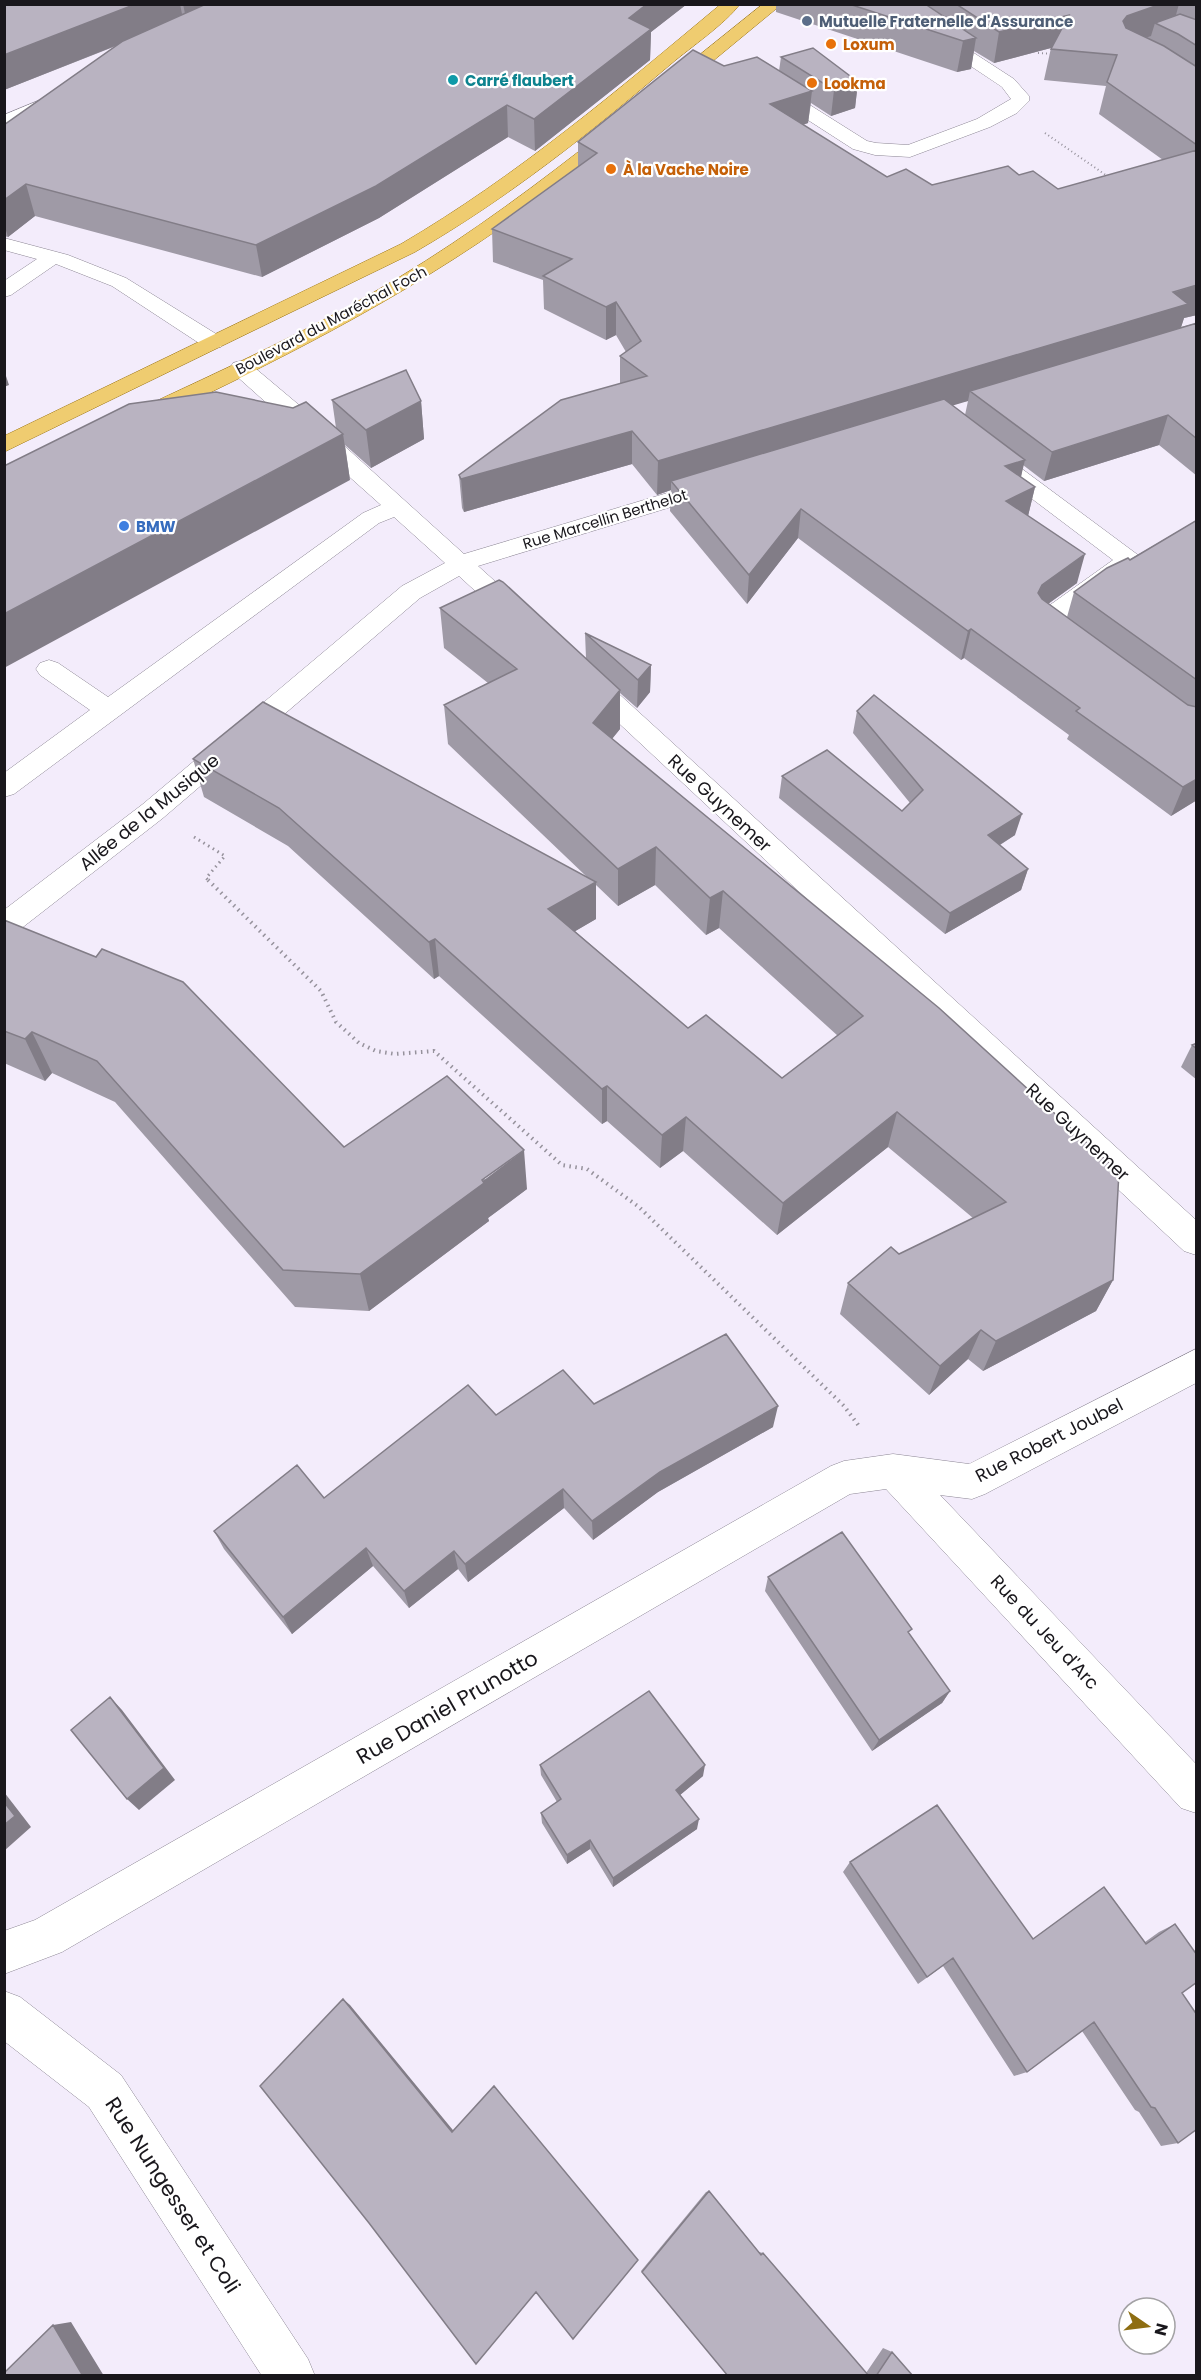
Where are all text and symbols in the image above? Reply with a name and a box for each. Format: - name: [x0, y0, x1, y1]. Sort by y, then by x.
- place label: Mutuelle Fraternelle d'Assurance: [819, 11, 1073, 32]
- marker: Mutuelle Fraternelle d'Assurance: [800, 14, 814, 28]
- place label: Loxum: [843, 34, 895, 55]
- marker: Loxum: [824, 37, 838, 51]
- place label: Carré flaubert: [465, 70, 574, 91]
- marker: Carré flaubert: [446, 73, 460, 87]
- place label: Lookma: [824, 73, 886, 94]
- marker: Lookma: [805, 76, 819, 90]
- place label: À la Vache Noire: [623, 159, 749, 180]
- marker: À la Vache Noire: [604, 162, 618, 176]
- street label: Boulevard du Maréchal Foch: [232, 261, 430, 379]
- street label: Rue Marcellin Berthelot: [520, 484, 690, 554]
- place label: BMW: [136, 516, 176, 537]
- marker: BMW: [117, 519, 131, 533]
- street label: Allée de la Musique: [74, 748, 224, 876]
- street label: Rue Guynemer: [663, 748, 777, 858]
- street label: Rue Guynemer: [1021, 1077, 1135, 1187]
- street label: Rue Robert Joubel: [971, 1392, 1127, 1488]
- street label: Rue du Jeu d'Arc: [985, 1569, 1105, 1695]
- street label: Rue Daniel Prunotto: [351, 1643, 543, 1771]
- street label: Rue Nungesser et Coli: [99, 2091, 247, 2299]
- north arrow: [1117, 2296, 1177, 2356]
- text: N: [1148, 2321, 1174, 2338]

